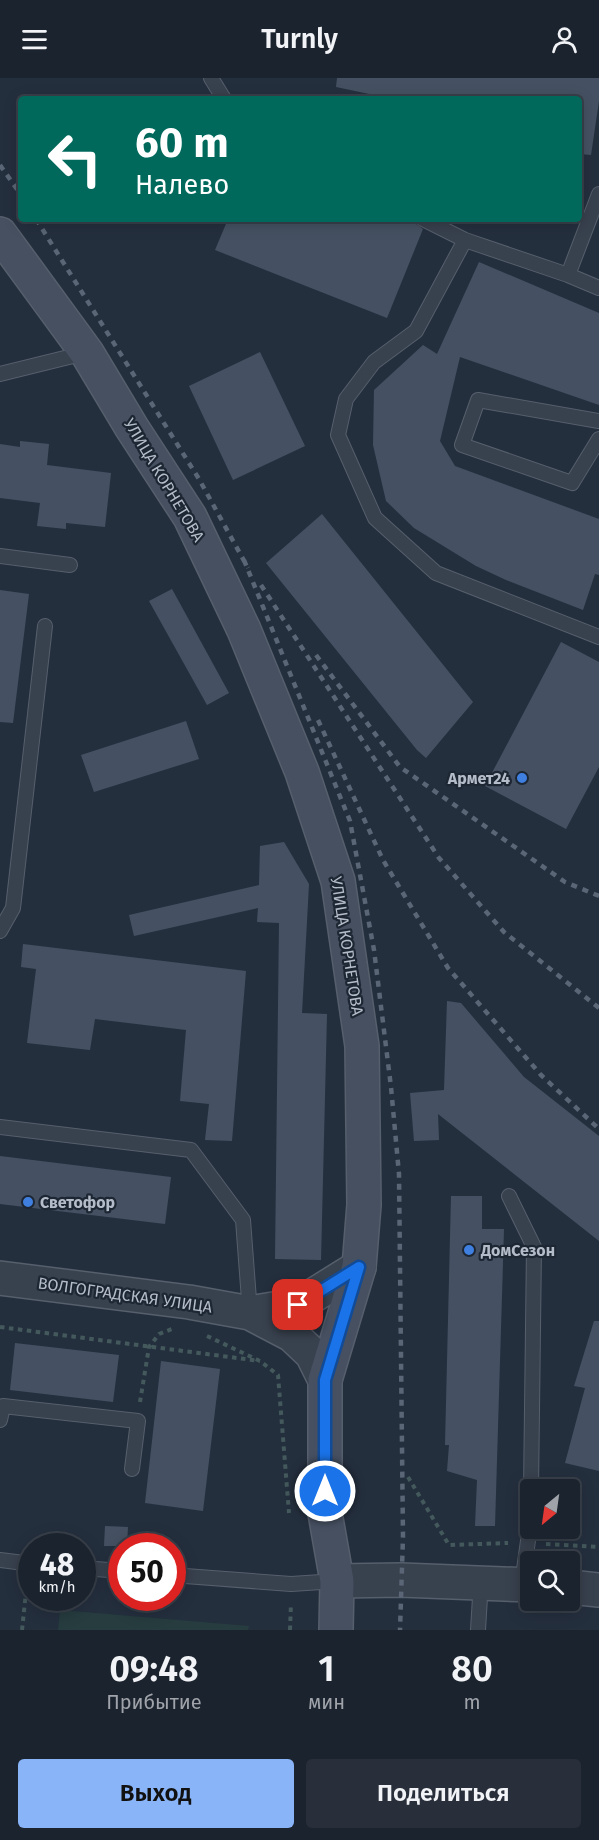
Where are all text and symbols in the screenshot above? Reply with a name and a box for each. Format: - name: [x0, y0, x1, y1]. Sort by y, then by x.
- icon: menu: [18, 23, 51, 56]
- text: Turnly: [261, 23, 338, 55]
- icon: person: [548, 23, 581, 56]
- text: 60 m: [135, 118, 229, 168]
- icon: left: [36, 120, 114, 198]
- text: Налево: [135, 169, 229, 201]
- street label: УЛИЦА КОРНЕТОВА: [120, 415, 209, 546]
- place label: Армет24: [447, 769, 510, 788]
- marker: Армет24: [515, 771, 529, 785]
- street label: УЛИЦА КОРНЕТОВА: [327, 875, 367, 1018]
- place label: Светофор: [40, 1193, 115, 1212]
- marker: Светофор: [21, 1195, 35, 1209]
- place label: ДомСезон: [480, 1241, 555, 1260]
- marker: ДомСезон: [462, 1243, 476, 1257]
- street label: ВОЛГОГРАДСКАЯ УЛИЦА: [37, 1273, 214, 1317]
- pin: [272, 1279, 323, 1330]
- icon: arrive: [281, 1288, 314, 1321]
- position arrow: [293, 1459, 357, 1523]
- north arrow: [520, 1479, 580, 1539]
- map controls: [520, 1479, 580, 1611]
- speed limit sign: 50: [108, 1533, 186, 1611]
- text: 48: [40, 1547, 74, 1583]
- button: search: [520, 1551, 580, 1611]
- text: km/h: [38, 1578, 76, 1596]
- text: 09:48: [109, 1647, 199, 1691]
- text: 1: [318, 1647, 335, 1691]
- text: 80: [451, 1647, 493, 1691]
- text: Прибытие: [106, 1690, 202, 1714]
- text: мин: [308, 1690, 345, 1714]
- text: m: [464, 1690, 481, 1714]
- button: Выход: [18, 1759, 294, 1828]
- button: Поделиться: [306, 1759, 581, 1828]

